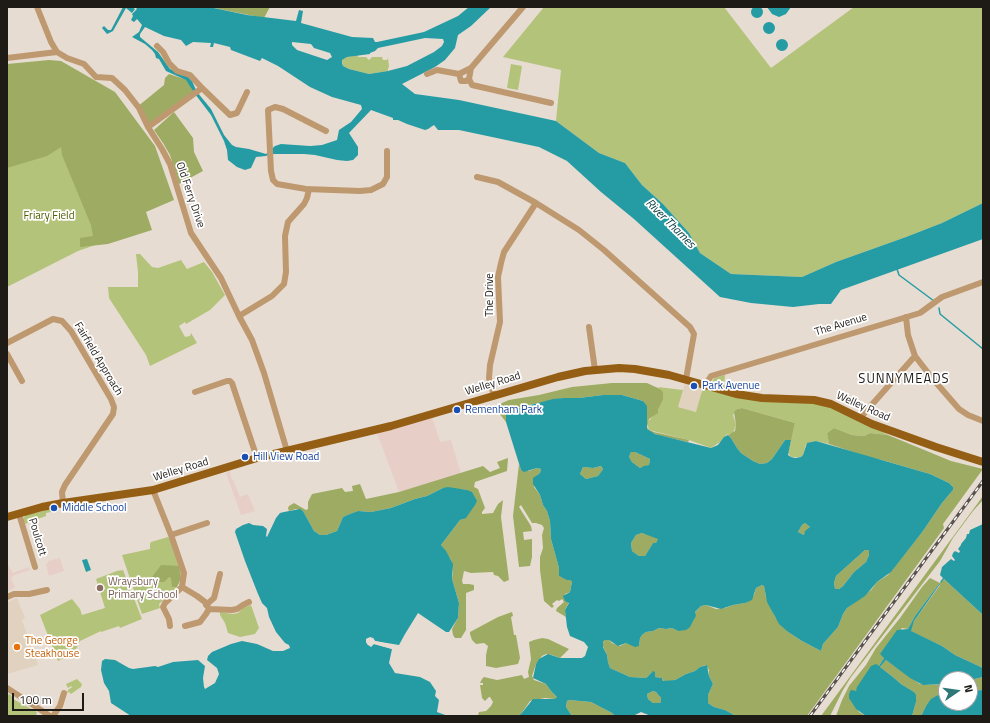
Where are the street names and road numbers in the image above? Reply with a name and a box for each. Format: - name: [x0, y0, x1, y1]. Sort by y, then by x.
- street label: Old Ferry Drive: [173, 160, 207, 230]
- street label: The Drive: [483, 273, 497, 317]
- street label: The Avenue: [813, 311, 869, 339]
- street label: Fairfield Approach: [71, 320, 125, 398]
- street label: Welley Road: [464, 369, 522, 399]
- street label: Welley Road: [834, 389, 892, 425]
- street label: Welley Road: [152, 455, 210, 485]
- street label: Poulcott: [25, 516, 49, 558]

